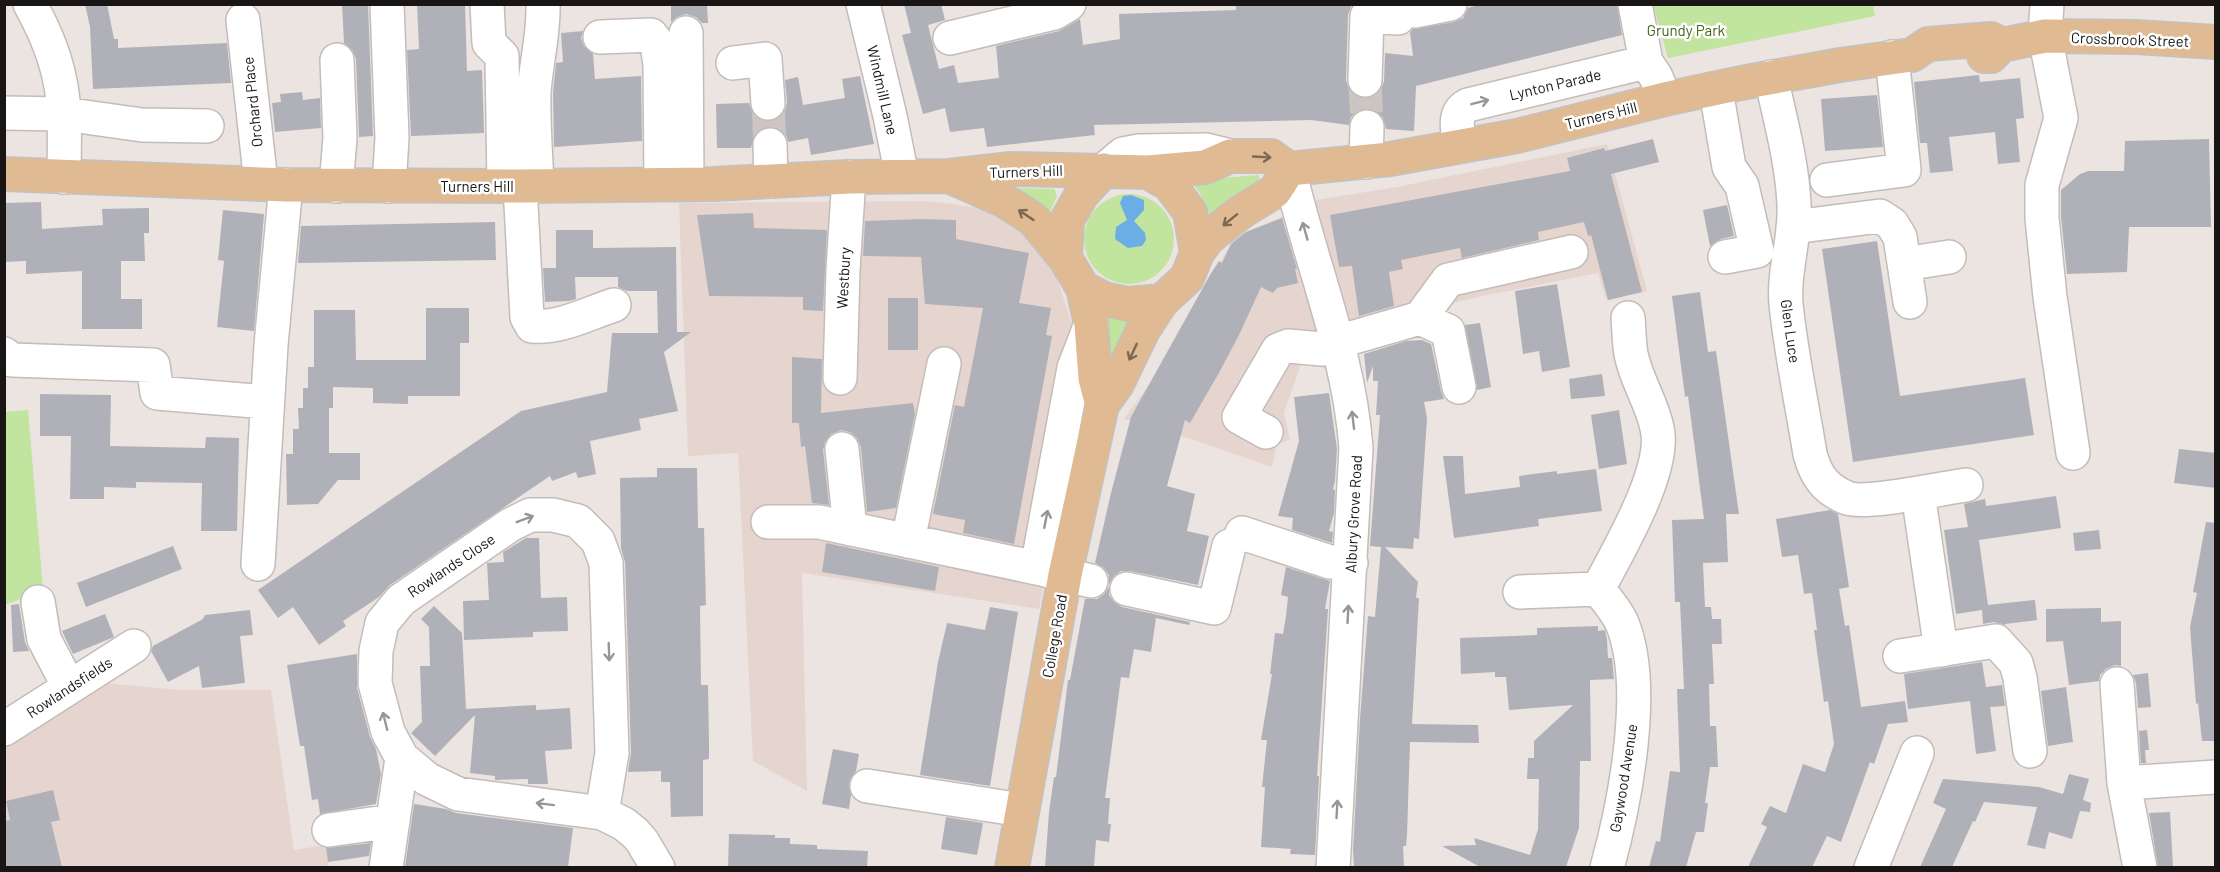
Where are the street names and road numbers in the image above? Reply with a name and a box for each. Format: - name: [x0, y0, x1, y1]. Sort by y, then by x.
- street label: Crossbrook Street: [2071, 28, 2189, 50]
- street label: Windmill Lane: [864, 43, 902, 137]
- street label: Orchard Place: [238, 56, 266, 148]
- street label: Lynton Parade: [1507, 65, 1603, 103]
- street label: Turners Hill: [1563, 97, 1639, 133]
- street label: Turners Hill: [989, 161, 1063, 181]
- street label: Turners Hill: [440, 177, 514, 195]
- street label: Westbury: [832, 246, 854, 309]
- street label: Glen Luce: [1778, 298, 1804, 364]
- street label: Albury Grove Road: [1341, 455, 1365, 573]
- street label: Rowlands Close: [404, 529, 498, 601]
- street label: College Road: [1038, 593, 1070, 679]
- street label: Rowlandsfields: [23, 653, 115, 721]
- street label: Gaywood Avenue: [1606, 723, 1640, 833]

